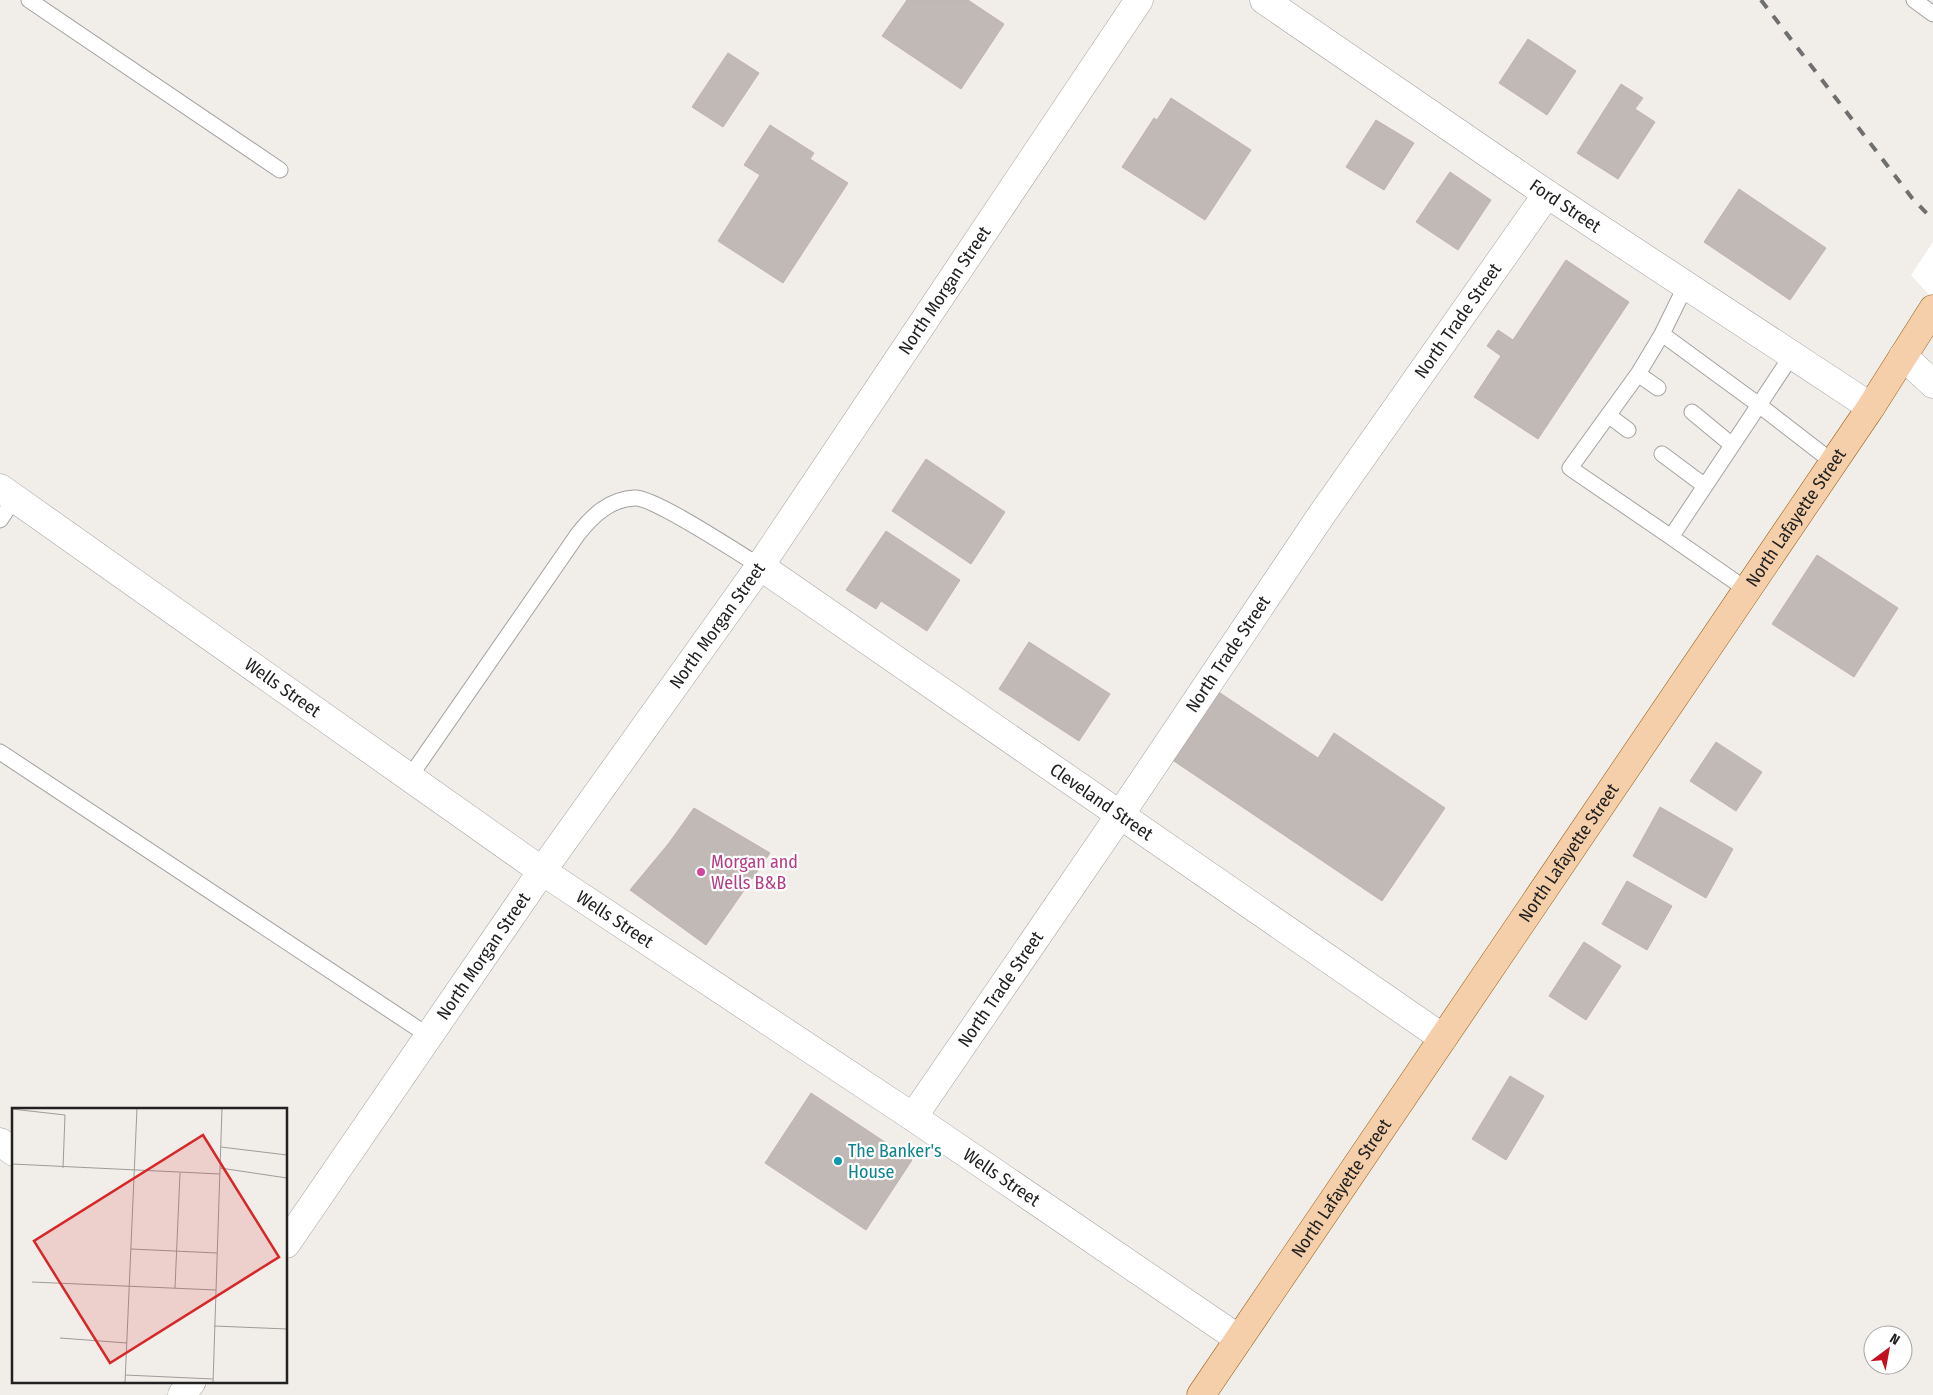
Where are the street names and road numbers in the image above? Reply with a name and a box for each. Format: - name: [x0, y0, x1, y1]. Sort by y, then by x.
- street label: Ford Street: [1526, 174, 1605, 237]
- street label: North Morgan Street: [894, 222, 995, 359]
- street label: North Trade Street: [1410, 259, 1506, 383]
- street label: North Lafayette Street: [1741, 444, 1851, 591]
- street label: North Morgan Street: [665, 558, 770, 693]
- street label: North Trade Street: [1181, 591, 1275, 717]
- street label: Wells Street: [240, 653, 325, 722]
- street label: Cleveland Street: [1046, 759, 1157, 845]
- street label: North Lafayette Street: [1514, 779, 1623, 926]
- street label: Wells Street: [572, 886, 658, 953]
- street label: North Morgan Street: [432, 888, 535, 1024]
- street label: North Trade Street: [953, 927, 1048, 1051]
- street label: North Lafayette Street: [1287, 1115, 1396, 1262]
- street label: Wells Street: [959, 1143, 1044, 1211]

